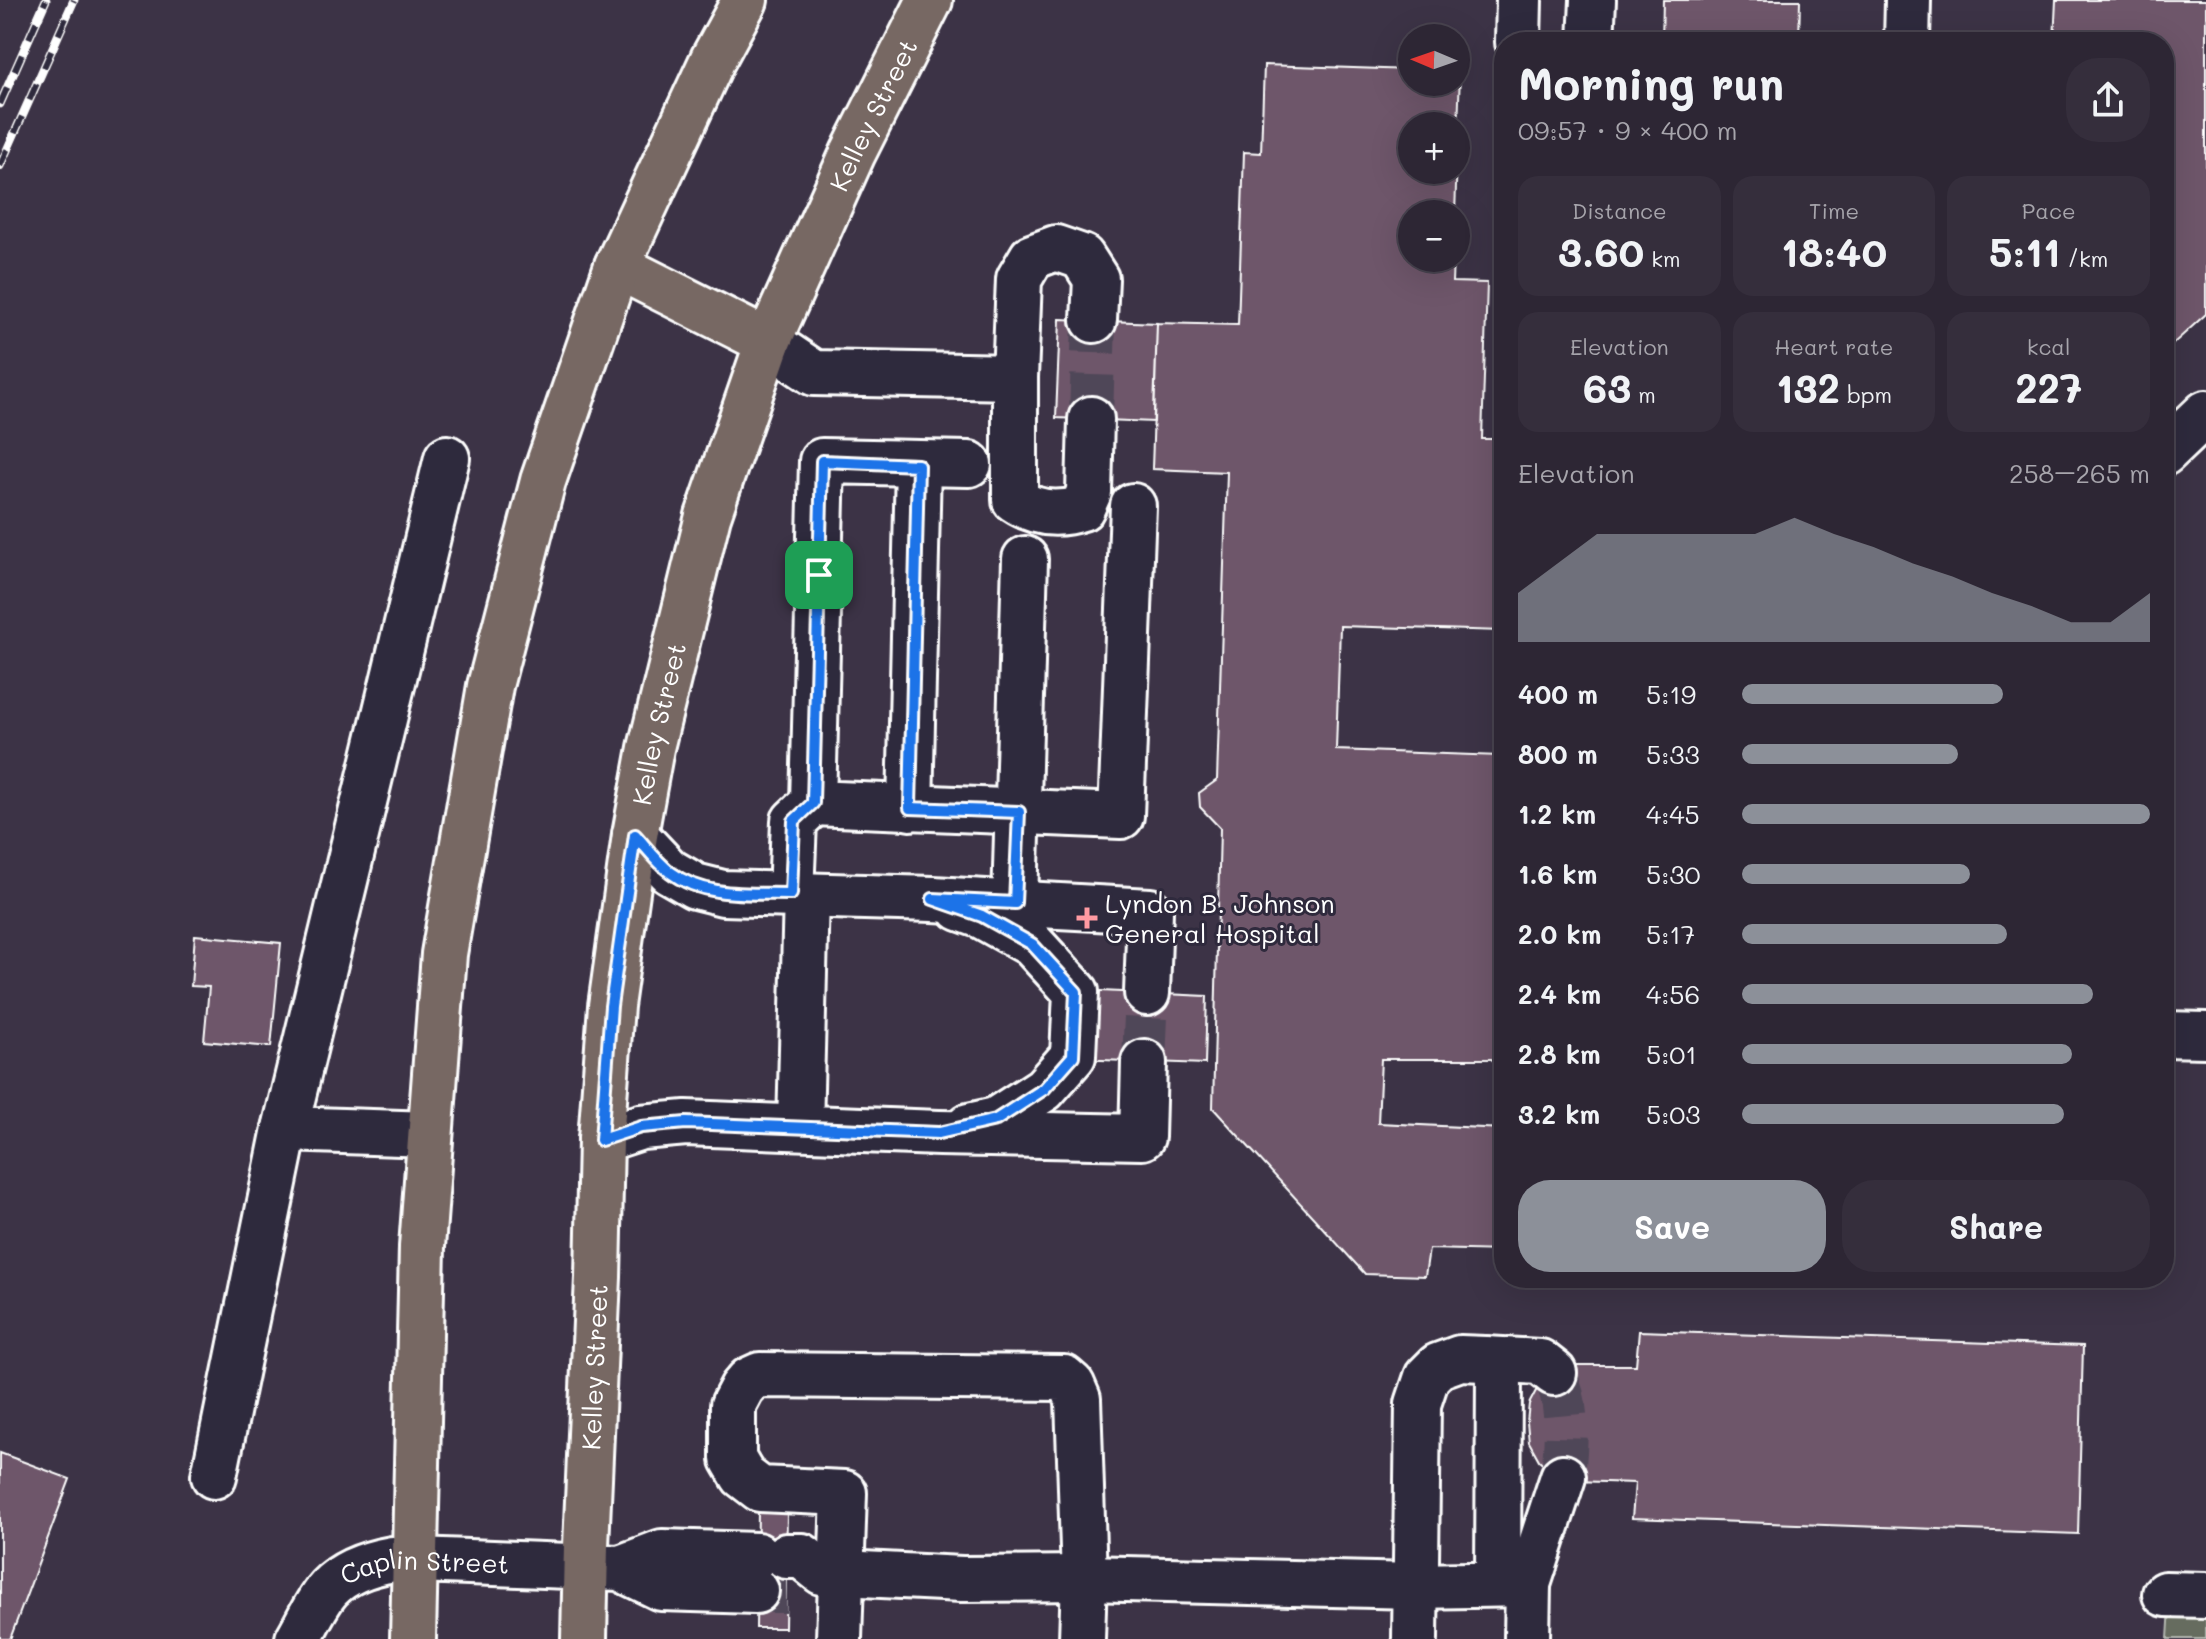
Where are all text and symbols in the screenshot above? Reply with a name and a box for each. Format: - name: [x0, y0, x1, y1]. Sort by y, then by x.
- north arrow: [1398, 24, 1470, 96]
- map controls: [1398, 24, 1470, 272]
- street label: Kelley Street: [821, 33, 925, 196]
- text: Morning run: [1518, 54, 1784, 111]
- button: share: [2066, 58, 2150, 142]
- button: +: [1398, 112, 1470, 184]
- text: 09:57 · 9 × 400 m: [1518, 113, 1738, 147]
- text: Distance: [1572, 196, 1667, 225]
- text: Time: [1809, 196, 1859, 225]
- text: Pace: [2022, 196, 2076, 225]
- button: −: [1398, 200, 1470, 272]
- text: 3.60: [1558, 225, 1644, 277]
- text: 18:40: [1781, 225, 1887, 277]
- text: 5:11: [1989, 225, 2061, 277]
- text: km: [1644, 244, 1681, 273]
- text: /km: [2061, 244, 2108, 273]
- text: Elevation: [1570, 332, 1669, 361]
- text: Heart rate: [1775, 332, 1893, 361]
- text: kcal: [2027, 332, 2071, 361]
- text: 63: [1583, 361, 1631, 413]
- text: 132: [1776, 361, 1840, 413]
- text: 227: [2015, 361, 2082, 413]
- text: m: [1631, 380, 1656, 409]
- text: bpm: [1840, 380, 1892, 409]
- text: Elevation: [1518, 456, 1635, 490]
- text: 258–265 m: [2009, 456, 2150, 490]
- pin: [785, 541, 853, 609]
- icon: arrive: [797, 553, 841, 597]
- street label: Kelley Street: [624, 639, 693, 808]
- text: 400 m: [1518, 677, 1598, 711]
- text: 5:19: [1646, 677, 1696, 711]
- text: 800 m: [1518, 737, 1598, 771]
- text: 5:33: [1646, 737, 1700, 771]
- text: 1.2 km: [1518, 797, 1596, 831]
- text: 4:45: [1646, 797, 1700, 831]
- text: 1.6 km: [1518, 857, 1597, 891]
- text: 5:30: [1646, 857, 1701, 891]
- place label: Lyndon B. Johnson General Hospital: [1105, 886, 1335, 950]
- marker: Lyndon B. Johnson General Hospital: [1076, 907, 1098, 929]
- text: 2.0 km: [1518, 917, 1601, 951]
- text: 5:17: [1646, 917, 1695, 951]
- text: 2.4 km: [1518, 977, 1601, 1011]
- text: 4:56: [1646, 977, 1700, 1011]
- text: 2.8 km: [1518, 1037, 1601, 1071]
- text: 5:01: [1646, 1037, 1697, 1071]
- text: 3.2 km: [1518, 1097, 1600, 1131]
- text: 5:03: [1646, 1097, 1701, 1131]
- button: Save: [1518, 1180, 1826, 1272]
- button: Share: [1842, 1180, 2150, 1272]
- street label: Kelley Street: [573, 1284, 615, 1451]
- street label: Caplin Street: [334, 1542, 510, 1592]

